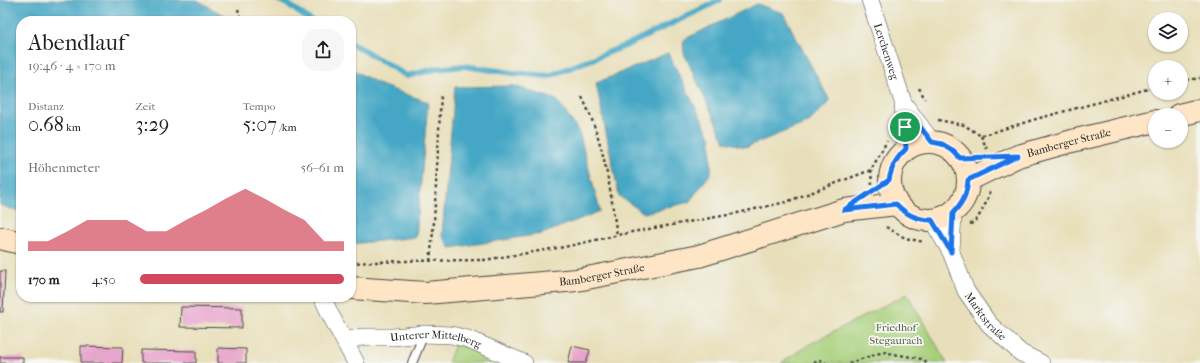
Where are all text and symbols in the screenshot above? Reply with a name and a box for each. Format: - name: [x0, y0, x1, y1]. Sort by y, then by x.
- map controls: [1148, 12, 1188, 148]
- button: layers: [1148, 12, 1188, 52]
- street label: Lerchenweg: [871, 21, 902, 81]
- button: share: [302, 29, 344, 71]
- text: Abendlauf: [28, 30, 125, 56]
- text: 19:46 · 4 × 170 m: [28, 58, 115, 73]
- button: +: [1148, 60, 1188, 100]
- text: Distanz: [28, 100, 64, 113]
- text: Zeit: [135, 100, 155, 113]
- text: Tempo: [243, 100, 275, 113]
- button: −: [1148, 108, 1188, 148]
- pin: [888, 110, 922, 144]
- text: 0.68: [28, 113, 64, 136]
- text: 3:29: [135, 113, 169, 136]
- text: 5:07: [243, 113, 277, 136]
- icon: arrive: [894, 116, 916, 138]
- text: km: [64, 121, 81, 134]
- text: /km: [277, 121, 297, 134]
- street label: Bamberger Straße: [1025, 125, 1113, 160]
- text: Höhenmeter: [28, 160, 100, 175]
- text: 56–61 m: [300, 160, 344, 175]
- street label: Bamberger Straße: [559, 260, 646, 288]
- text: 170 m: [28, 272, 60, 287]
- text: 4:50: [92, 272, 116, 287]
- street label: Marktstraße: [962, 289, 1009, 343]
- park label: Friedhof Stegaurach: [870, 321, 923, 347]
- street label: Unterer Mittelberg: [390, 327, 484, 351]

